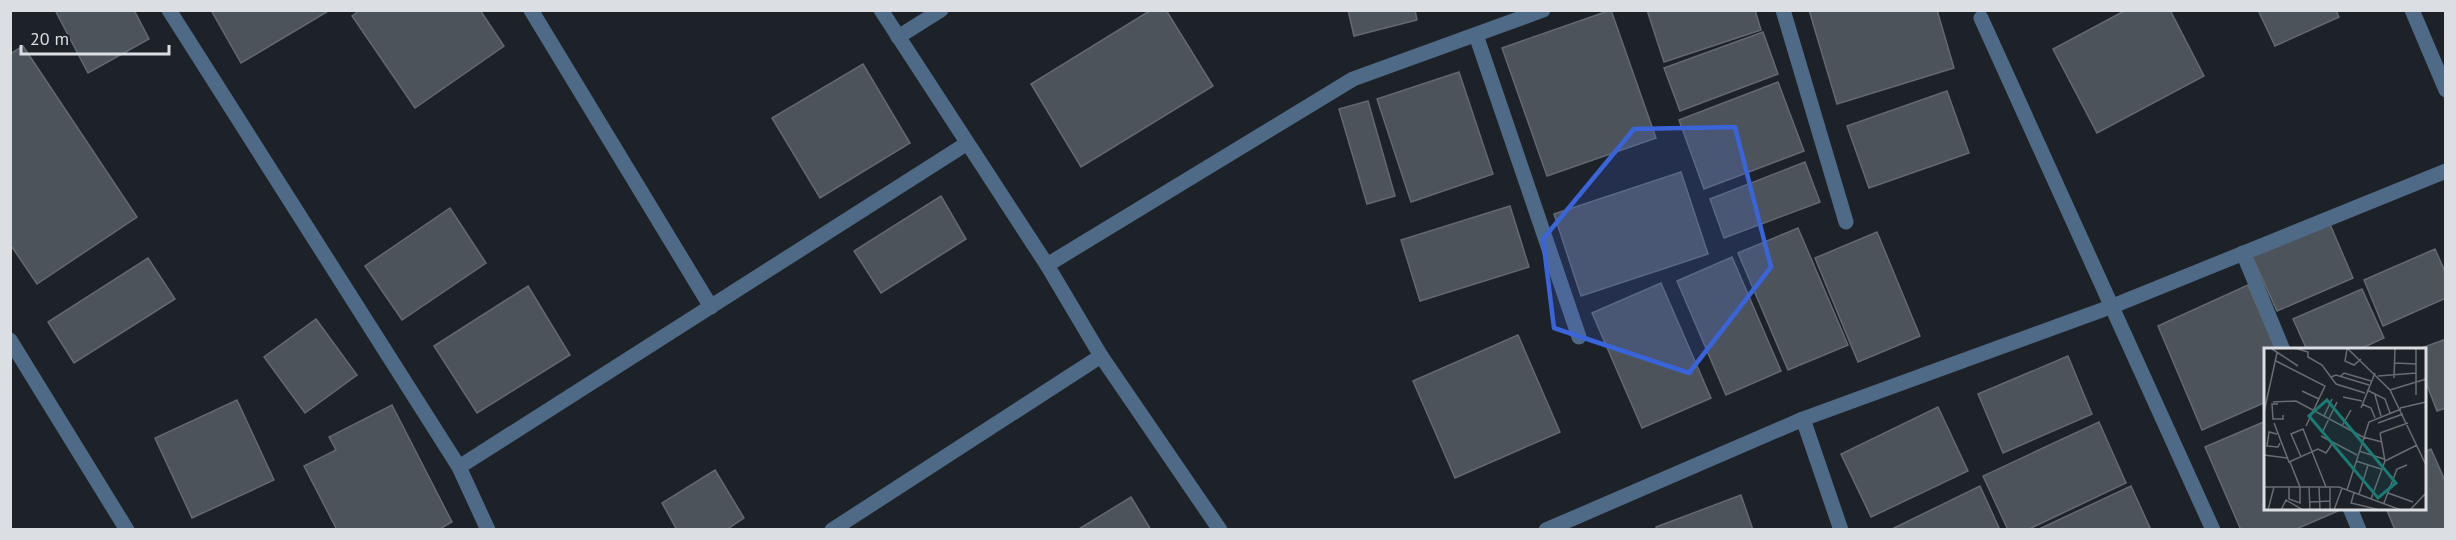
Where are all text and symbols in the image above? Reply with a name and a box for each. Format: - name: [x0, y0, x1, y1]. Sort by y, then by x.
- scale bar: [21, 18, 170, 56]
- text: 20 m: [30, 27, 69, 50]
- inset map: [2264, 348, 2426, 510]

